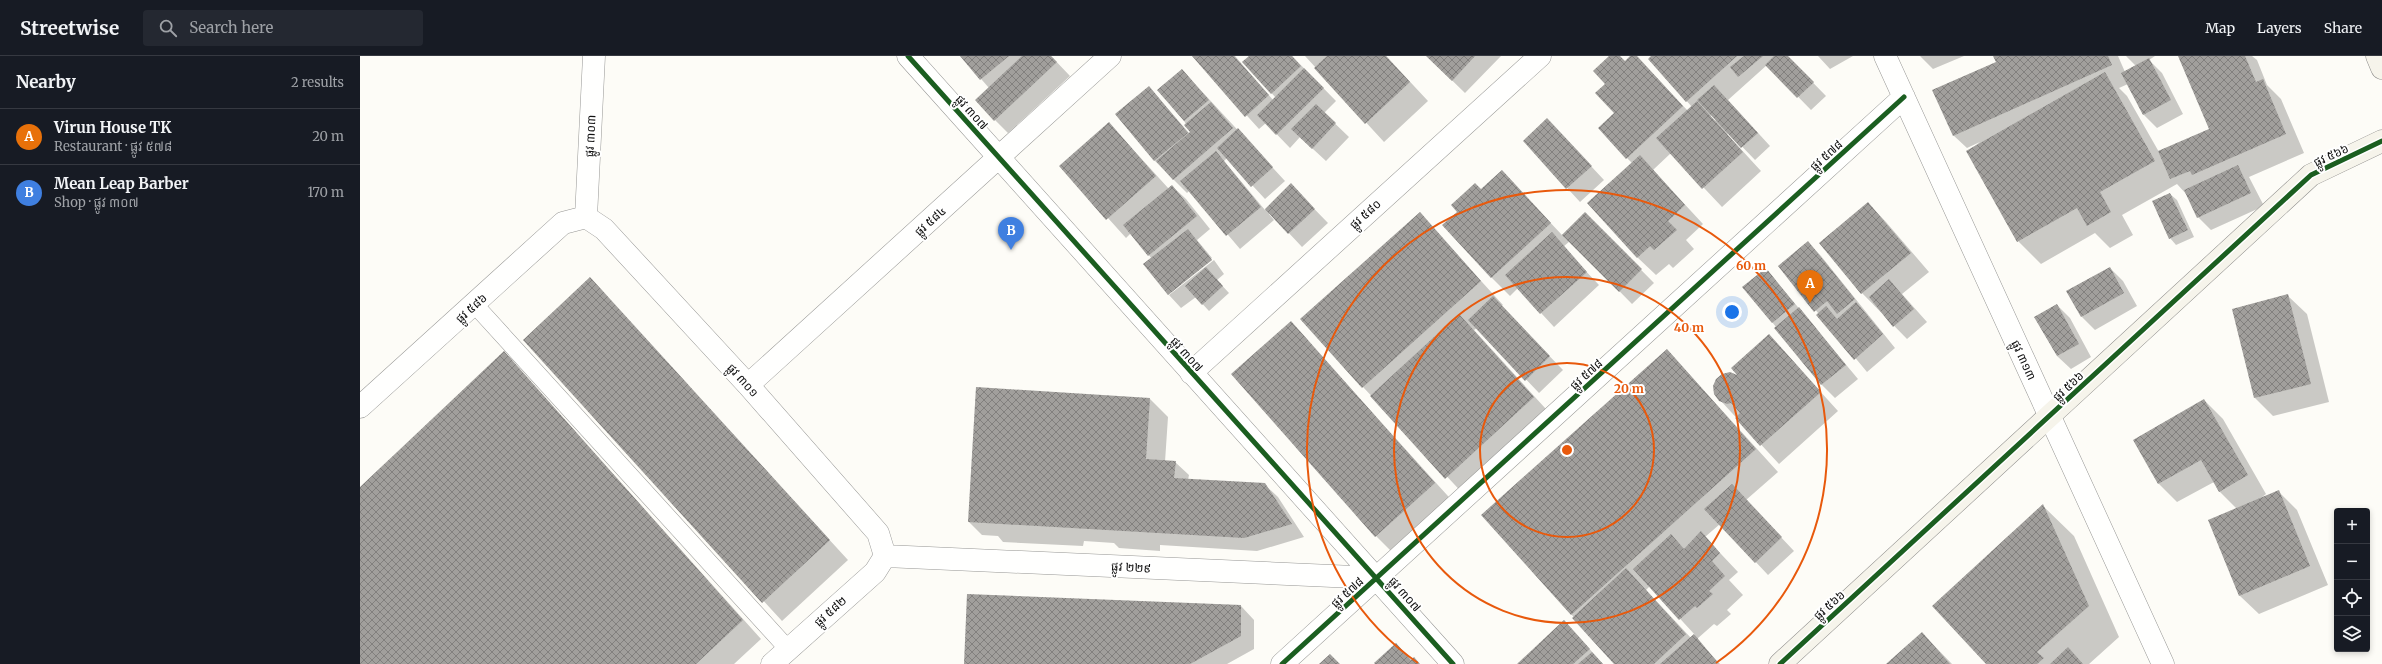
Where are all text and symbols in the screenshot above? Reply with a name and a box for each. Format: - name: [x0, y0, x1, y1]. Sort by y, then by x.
- search box: [143, 10, 423, 46]
- text: Streetwise: [20, 16, 119, 40]
- icon: search: [157, 17, 179, 39]
- text: Search here: [189, 18, 273, 37]
- text: Map: [2205, 19, 2235, 37]
- text: Layers: [2257, 19, 2302, 37]
- text: Share: [2324, 19, 2362, 37]
- text: Nearby: [16, 71, 76, 93]
- text: 2 results: [291, 74, 344, 91]
- street label: ផ្លូវ ៣០៧: [950, 91, 992, 135]
- street label: ផ្លូវ ៣០៣: [581, 114, 602, 158]
- text: Virun House TK: [54, 118, 171, 137]
- text: A: [24, 128, 34, 145]
- text: 20 m: [312, 128, 344, 145]
- street label: ផ្លូវ ៥៧៨: [1806, 136, 1848, 176]
- text: Restaurant · ផ្លូវ ៥៧៨: [54, 138, 172, 155]
- street label: ផ្លូវ ៥៦៦: [2311, 140, 2353, 173]
- text: Mean Leap Barber: [54, 174, 189, 193]
- text: B: [24, 184, 34, 201]
- text: 170 m: [307, 184, 344, 201]
- text: Shop · ផ្លូវ ៣០៧: [54, 194, 139, 211]
- street label: ផ្លូវ ៥៨០: [1346, 196, 1386, 235]
- street label: ផ្លូវ ៥៨៤: [911, 203, 951, 242]
- pin: B: [998, 217, 1024, 250]
- text: 60 m: [1736, 258, 1766, 273]
- pin: A: [1797, 270, 1823, 303]
- street label: ផ្លូវ ៥៨៦: [452, 290, 492, 329]
- your location: [1722, 302, 1742, 322]
- text: 40 m: [1674, 320, 1704, 335]
- street label: ផ្លូវ ៣០៧: [1165, 333, 1207, 377]
- street label: ផ្លូវ ៣១៣: [2005, 337, 2040, 384]
- street label: ផ្លូវ ៥៧៨: [1566, 355, 1608, 395]
- street label: ផ្លូវ ៣០១: [721, 360, 762, 402]
- street label: ផ្លូវ ៥៦៦: [2049, 368, 2089, 407]
- text: 20 m: [1614, 381, 1644, 396]
- centre of rings: [1560, 443, 1574, 457]
- map controls: [2334, 508, 2370, 652]
- button: +: [2334, 508, 2370, 544]
- button: −: [2334, 544, 2370, 580]
- street label: ផ្លូវ ២២៩: [1110, 558, 1151, 579]
- street label: ផ្លូវ ៥៧៨: [1327, 573, 1369, 613]
- street label: ផ្លូវ ៣០៧: [1383, 573, 1424, 617]
- button: locate: [2334, 580, 2370, 616]
- street label: ផ្លូវ ៥៦៦: [1810, 587, 1850, 626]
- street label: ផ្លូវ ៥៨២: [811, 592, 852, 632]
- button: layers: [2334, 616, 2370, 652]

